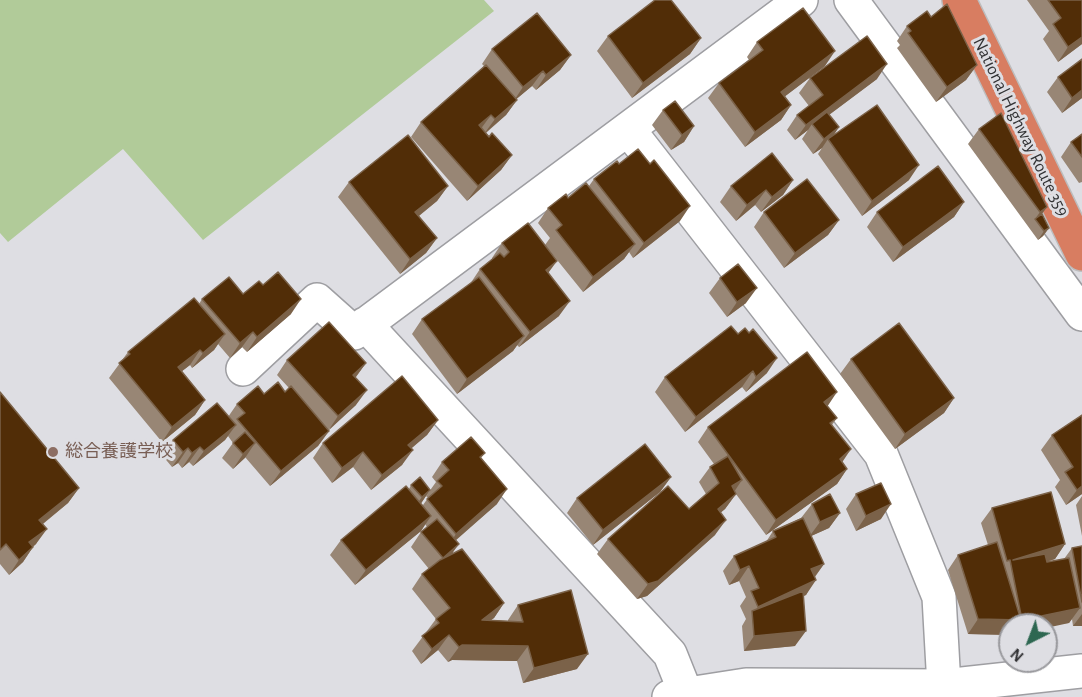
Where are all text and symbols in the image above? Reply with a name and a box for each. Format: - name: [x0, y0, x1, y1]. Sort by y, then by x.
- street label: National Highway Route 359: [968, 34, 1074, 220]
- place label: 総合養護学校: [65, 441, 173, 463]
- marker: 総合養護学校: [46, 445, 60, 459]
- north arrow: [998, 613, 1058, 673]
- text: N: [1008, 645, 1027, 665]

